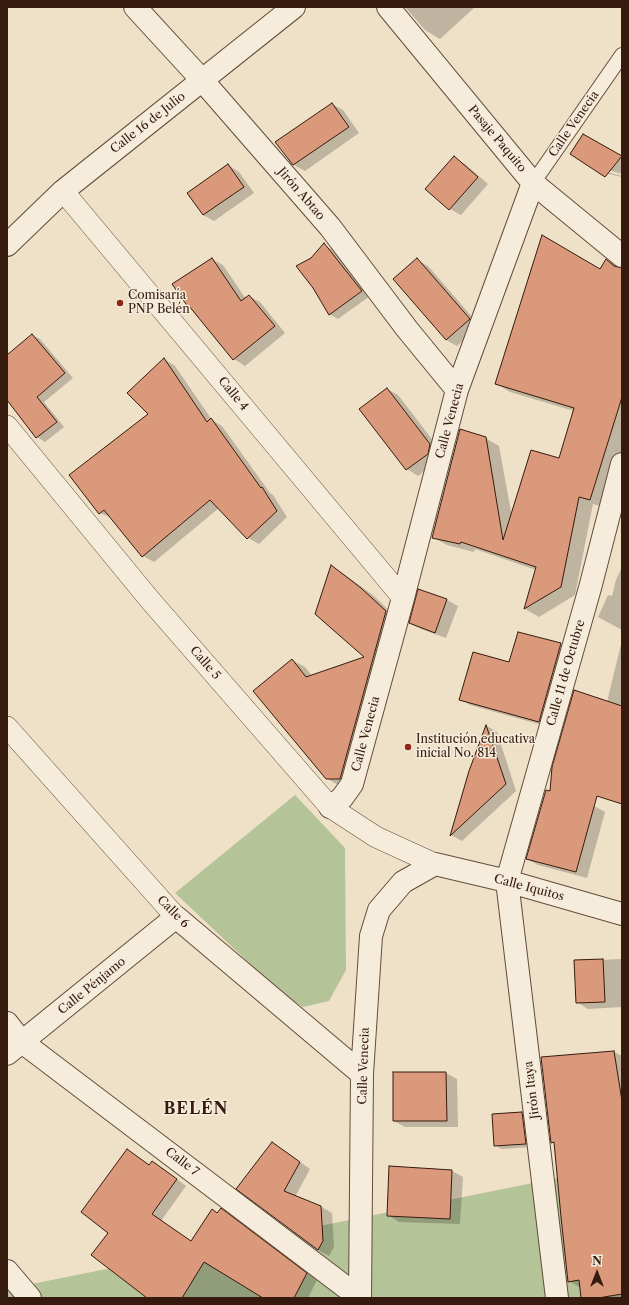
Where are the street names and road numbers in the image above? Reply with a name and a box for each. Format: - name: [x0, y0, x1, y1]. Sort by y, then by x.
- street label: Calle Venecia: [546, 88, 602, 160]
- street label: Calle 16 de Julio: [108, 89, 188, 157]
- street label: Pasaje Paquito: [465, 103, 529, 175]
- street label: Jirón Abtao: [274, 165, 328, 223]
- street label: Calle 4: [215, 374, 251, 414]
- street label: Calle Venecia: [433, 382, 467, 460]
- street label: Calle 11 de Octubre: [544, 618, 588, 728]
- street label: Calle 5: [187, 644, 223, 682]
- street label: Calle Venecia: [349, 695, 383, 773]
- street label: Calle Iquitos: [492, 872, 566, 904]
- street label: Calle 6: [154, 893, 192, 931]
- street label: Calle Pénjamo: [55, 954, 129, 1018]
- street label: Calle Venecia: [355, 1027, 373, 1105]
- street label: Jirón Itaya: [521, 1060, 543, 1120]
- street label: Calle 7: [162, 1145, 202, 1179]

